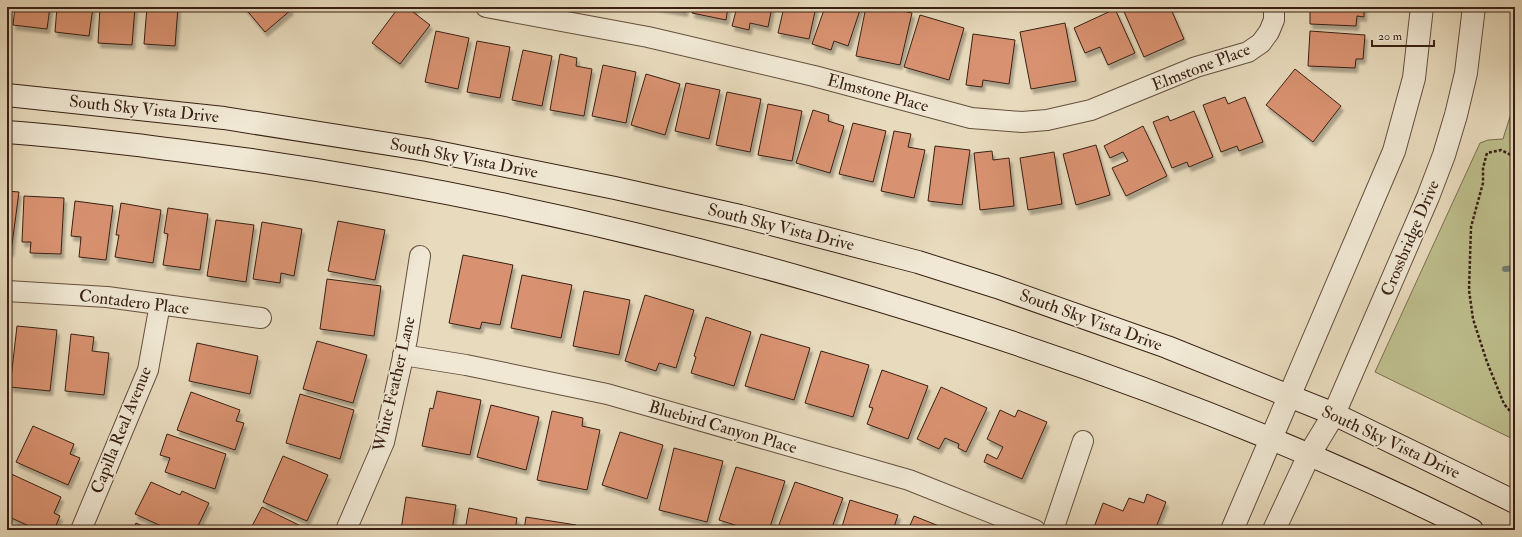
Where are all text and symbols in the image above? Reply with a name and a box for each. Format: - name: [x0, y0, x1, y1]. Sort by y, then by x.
- scale bar: [1372, 22, 1434, 48]
- text: 20 m: [1378, 29, 1403, 44]
- street label: Elmstone Place: [1149, 39, 1253, 95]
- street label: Elmstone Place: [825, 69, 931, 117]
- street label: South Sky Vista Drive: [68, 91, 220, 128]
- street label: South Sky Vista Drive: [388, 133, 540, 184]
- street label: Crossbridge Drive: [1376, 177, 1444, 299]
- street label: South Sky Vista Drive: [705, 199, 856, 256]
- street label: South Sky Vista Drive: [1016, 284, 1165, 357]
- street label: Contadero Place: [78, 285, 190, 319]
- street label: White Feather Lane: [368, 314, 420, 455]
- street label: Capilla Real Avenue: [86, 363, 157, 497]
- street label: Bluebird Canyon Place: [646, 396, 800, 459]
- street label: South Sky Vista Drive: [1318, 401, 1464, 484]

